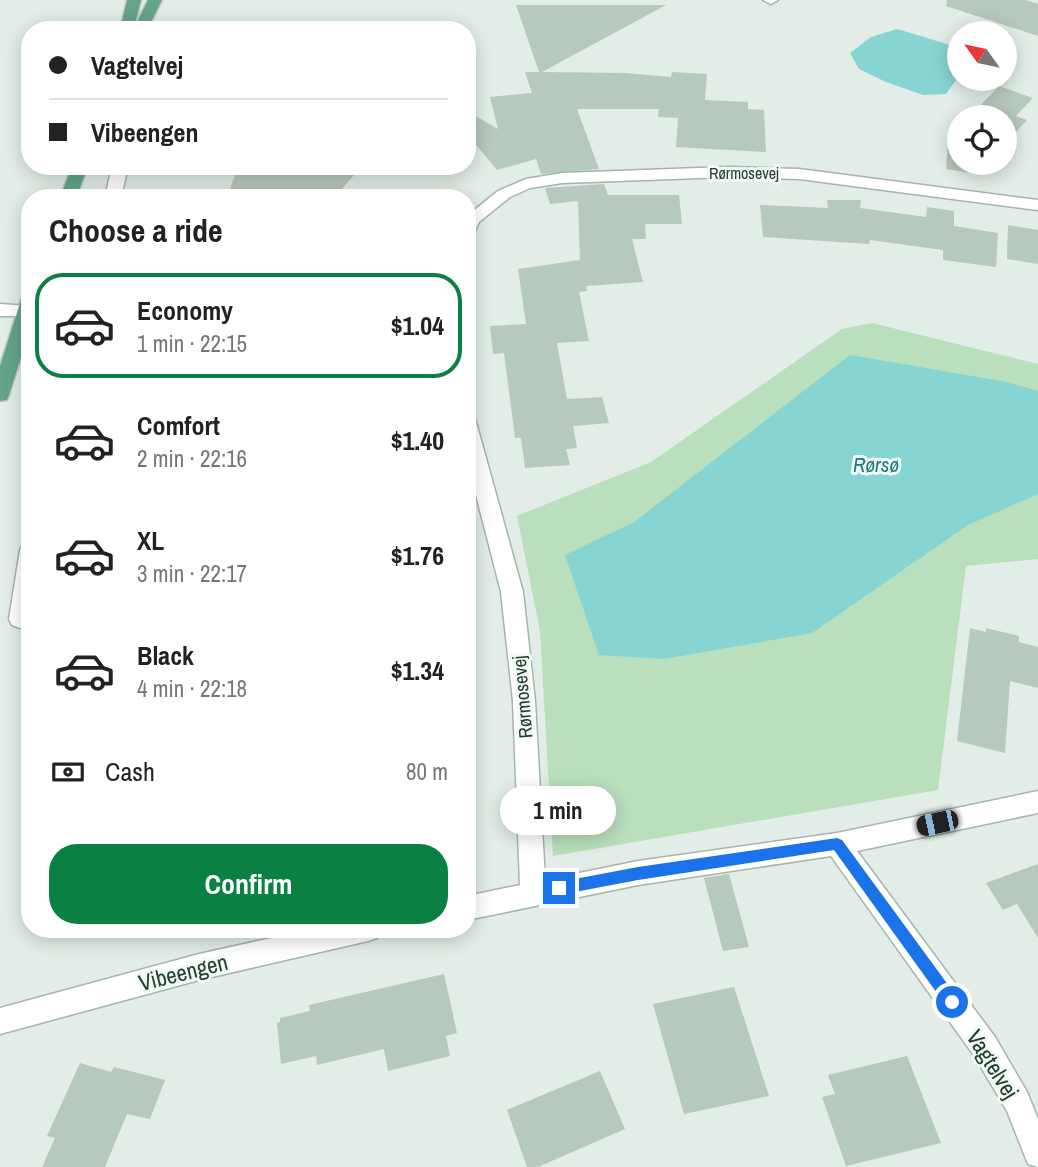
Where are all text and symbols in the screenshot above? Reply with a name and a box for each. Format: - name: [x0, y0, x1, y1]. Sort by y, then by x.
- north arrow: [947, 21, 1017, 91]
- map controls: [947, 21, 1017, 175]
- text: Vagtelvej: [91, 48, 183, 83]
- button: locate: [947, 105, 1017, 175]
- text: Vibeengen: [91, 115, 198, 150]
- street label: Rørmosevej: [709, 162, 779, 184]
- text: Choose a ride: [49, 209, 223, 252]
- text: Economy: [137, 293, 233, 328]
- icon: car: [53, 294, 116, 357]
- text: $1.04: [391, 308, 444, 343]
- text: 1 min · 22:15: [137, 328, 247, 359]
- text: Comfort: [137, 408, 220, 443]
- icon: car: [53, 409, 116, 472]
- text: $1.40: [391, 423, 444, 458]
- text: 2 min · 22:16: [137, 443, 247, 474]
- water label: Rørsø: [853, 450, 899, 479]
- text: XL: [137, 523, 164, 558]
- icon: car: [53, 524, 116, 587]
- text: $1.76: [391, 538, 444, 573]
- text: 3 min · 22:17: [137, 558, 247, 589]
- text: Black: [137, 638, 194, 673]
- icon: car: [53, 639, 116, 702]
- text: $1.34: [391, 653, 444, 688]
- street label: Rørmosevej: [505, 654, 539, 740]
- text: 4 min · 22:18: [137, 673, 247, 704]
- icon: cash: [49, 753, 87, 791]
- text: Cash: [105, 754, 155, 789]
- text: 80 m: [406, 756, 448, 787]
- callout: 1 min: [501, 786, 617, 836]
- text: 1 min: [533, 795, 583, 826]
- car: [915, 808, 960, 838]
- button: Confirm: [49, 844, 448, 924]
- route end: [543, 872, 575, 904]
- street label: Vibeengen: [135, 946, 231, 998]
- route start: [936, 986, 968, 1018]
- street label: Vagtelvej: [960, 1023, 1026, 1105]

